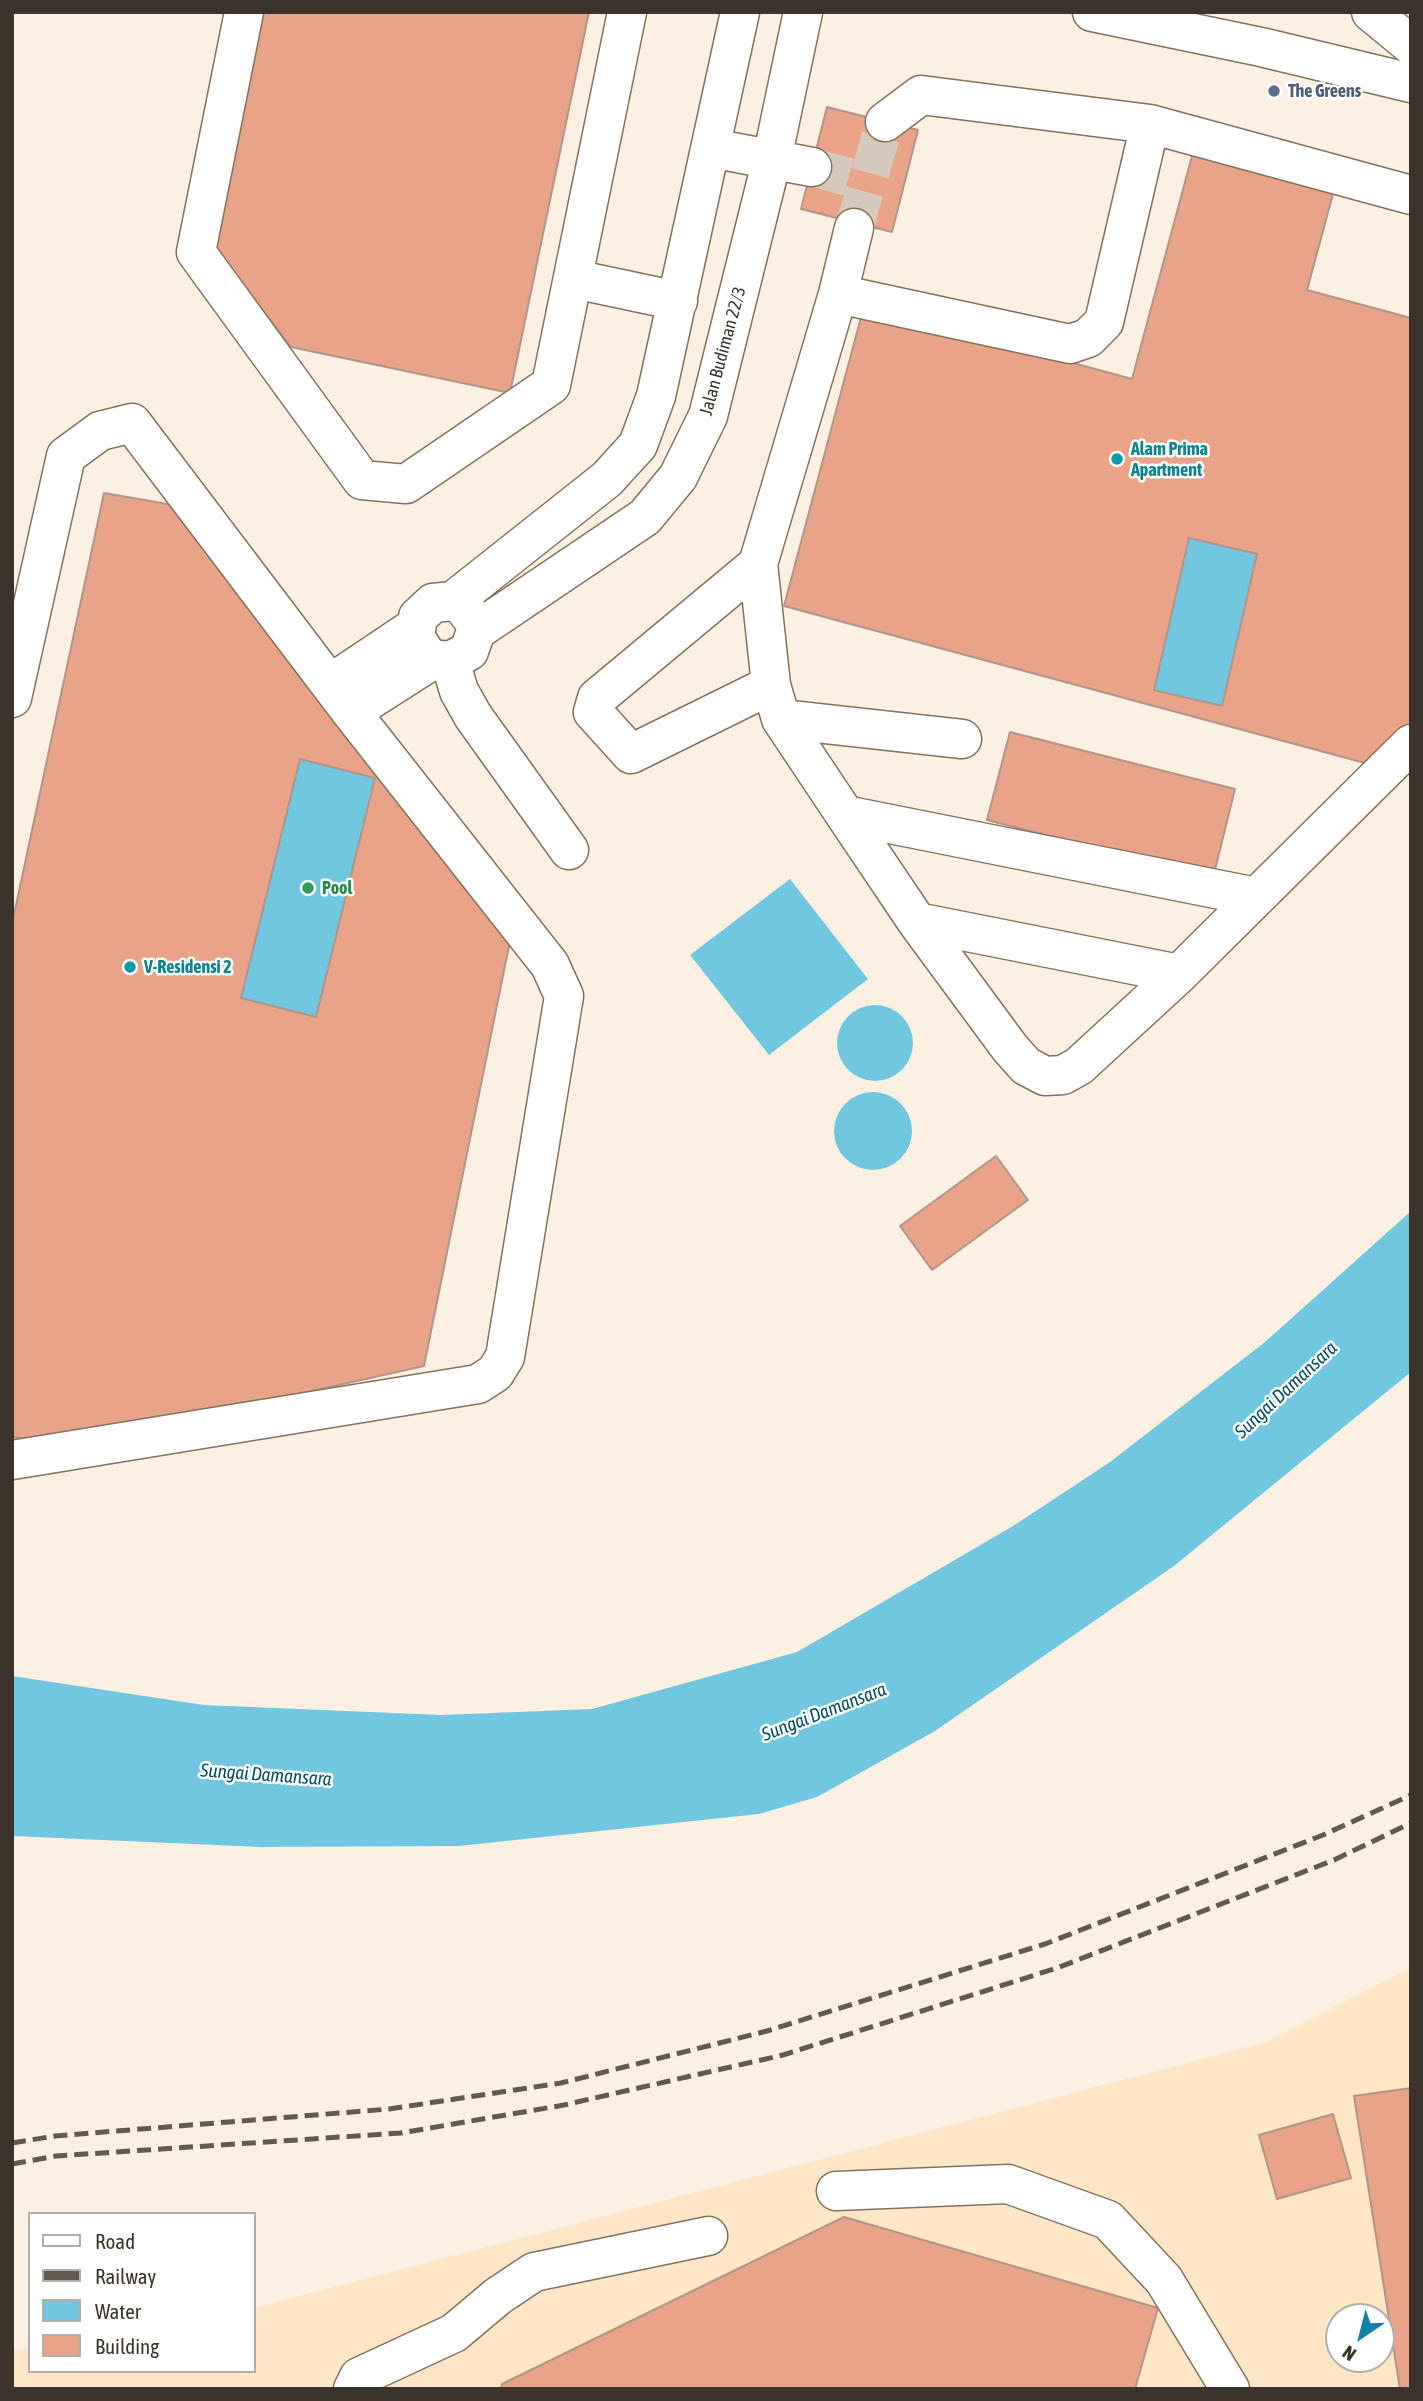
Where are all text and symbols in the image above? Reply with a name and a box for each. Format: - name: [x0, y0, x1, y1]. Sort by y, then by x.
- place label: The Greens: [1288, 80, 1361, 102]
- marker: The Greens: [1266, 83, 1282, 99]
- street label: Jalan Budiman 22/3: [695, 284, 751, 418]
- place label: Alam Prima Apartment: [1131, 438, 1208, 480]
- marker: Alam Prima Apartment: [1109, 451, 1125, 467]
- place label: Pool: [322, 877, 352, 899]
- marker: Pool: [300, 880, 316, 896]
- place label: V-Residensi 2: [144, 956, 232, 978]
- marker: V-Residensi 2: [122, 959, 138, 975]
- water label: Sungai Damansara: [1230, 1337, 1342, 1443]
- water label: Sungai Damansara: [759, 1678, 889, 1746]
- water label: Sungai Damansara: [200, 1759, 332, 1791]
- legend: [28, 2212, 256, 2373]
- text: Road: [95, 2229, 135, 2253]
- text: Railway: [95, 2264, 156, 2288]
- text: Water: [95, 2299, 141, 2323]
- north arrow: [1325, 2303, 1395, 2373]
- text: Building: [95, 2334, 159, 2358]
- text: N: [1338, 2341, 1360, 2366]

